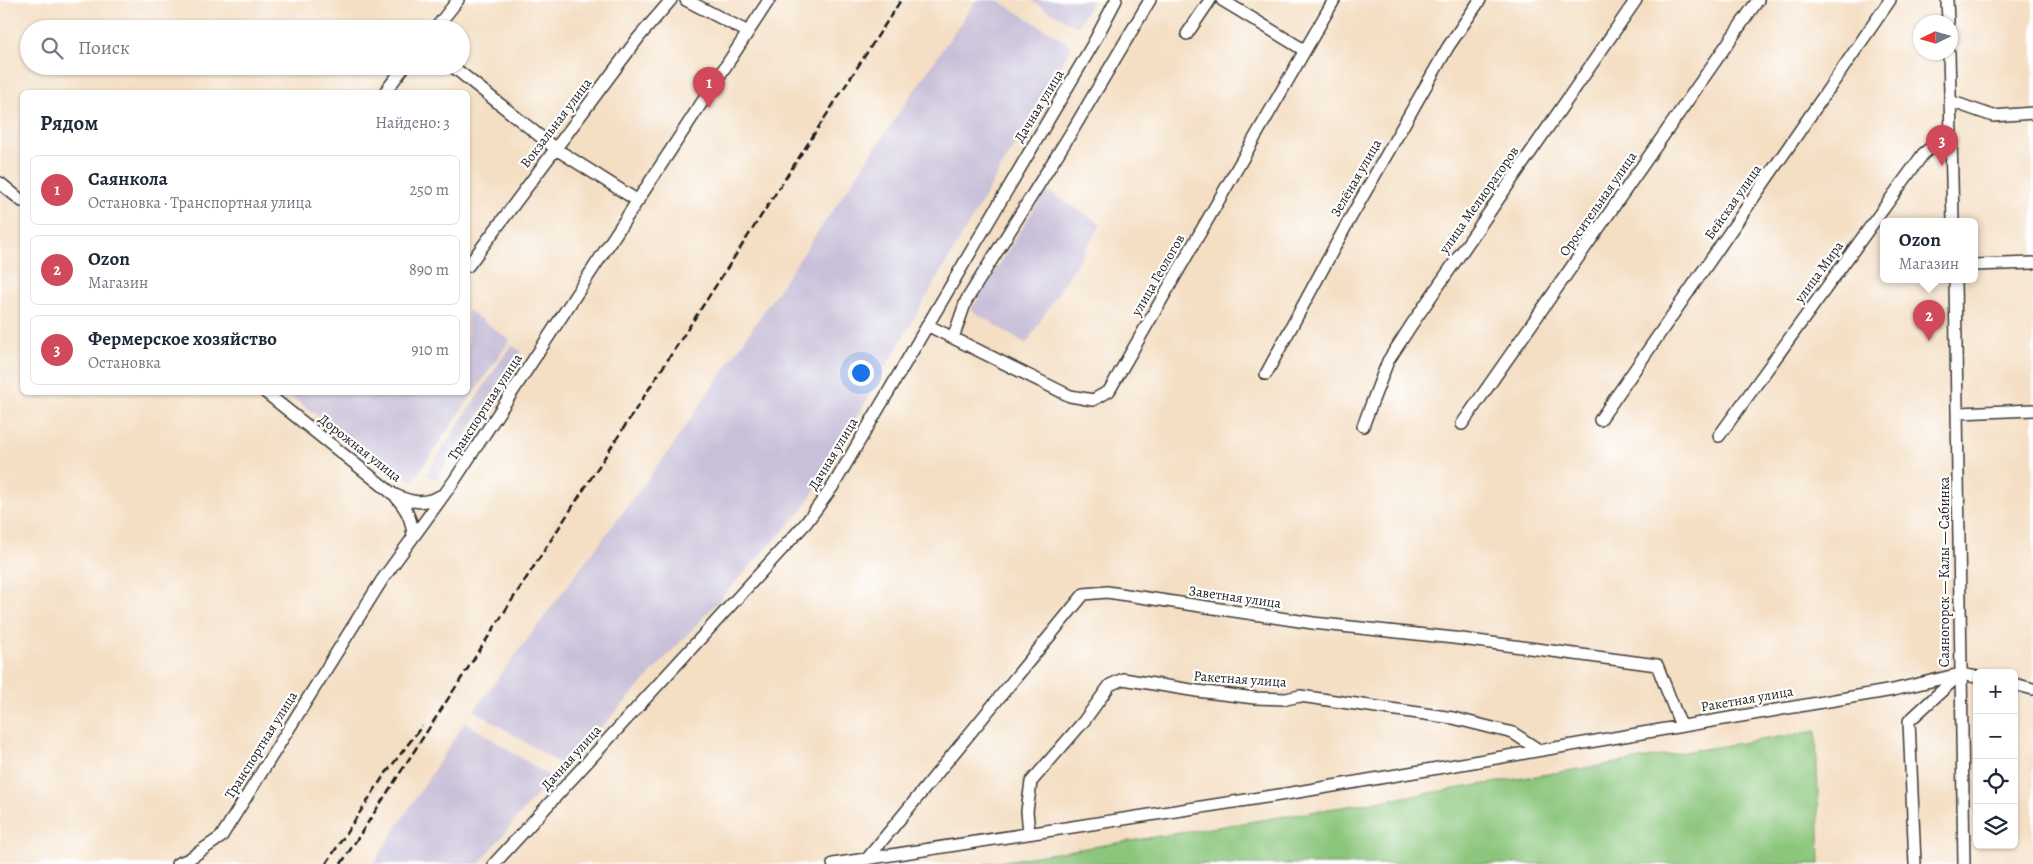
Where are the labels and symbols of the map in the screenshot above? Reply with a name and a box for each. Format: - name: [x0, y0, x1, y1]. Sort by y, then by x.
- north arrow: [1913, 15, 1958, 60]
- street label: Дачная улица: [1010, 66, 1069, 146]
- pin: 1: [693, 67, 725, 108]
- street label: Вокзальная улица: [516, 74, 596, 172]
- pin: 3: [1926, 125, 1958, 166]
- street label: Зелёная улица: [1326, 135, 1386, 220]
- street label: улица Мелиораторов: [1434, 142, 1523, 258]
- street label: Оросительная улица: [1555, 147, 1642, 260]
- street label: Бейская улица: [1700, 160, 1766, 243]
- street label: улица Геологов: [1126, 230, 1189, 320]
- street label: улица Мира: [1789, 237, 1848, 308]
- pin: 2: [1913, 300, 1945, 341]
- street label: Транспортная улица: [443, 349, 527, 464]
- your location: [848, 360, 874, 386]
- street label: Дорожная улица: [315, 410, 406, 487]
- street label: Дачная улица: [804, 414, 863, 494]
- street label: Саяногорск — Калы — Сабинка: [1935, 476, 1954, 667]
- street label: Заветная улица: [1188, 581, 1283, 613]
- street label: Ракетная улица: [1193, 666, 1288, 692]
- street label: Ракетная улица: [1699, 681, 1795, 716]
- street label: Транспортная улица: [220, 687, 302, 803]
- street label: Дачная улица: [537, 721, 606, 795]

